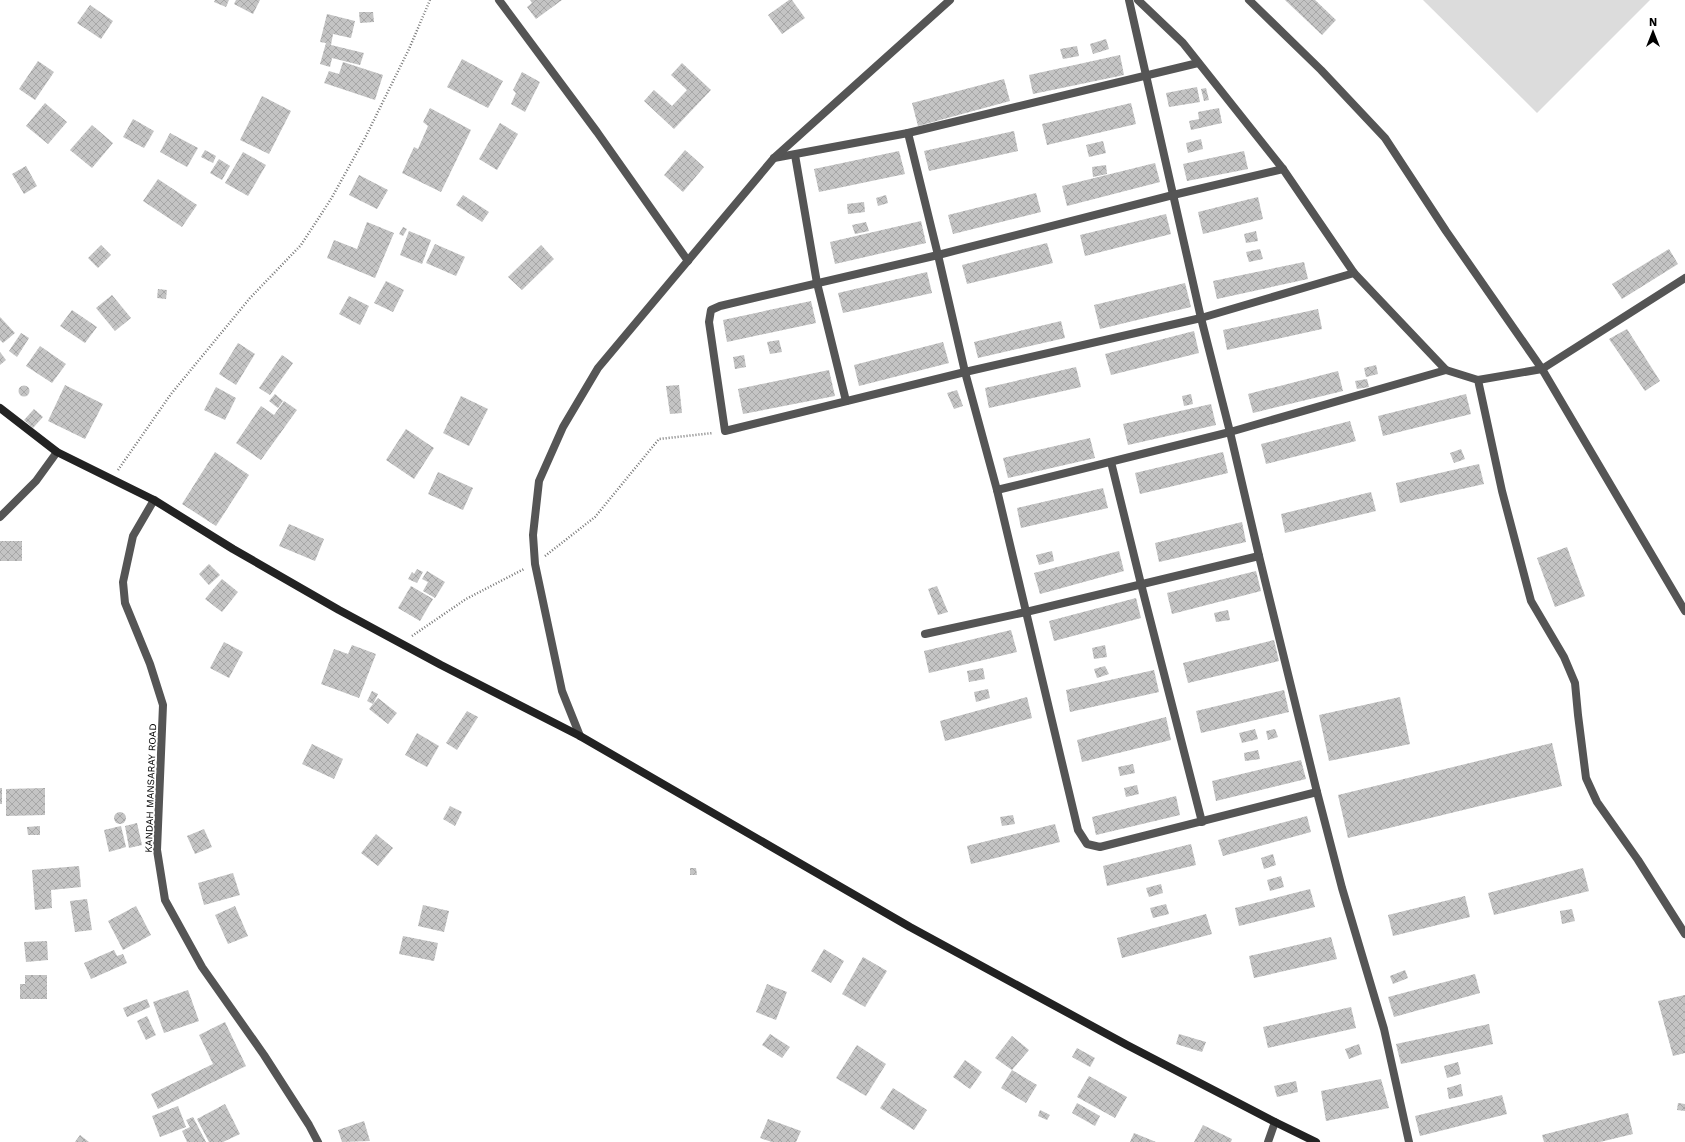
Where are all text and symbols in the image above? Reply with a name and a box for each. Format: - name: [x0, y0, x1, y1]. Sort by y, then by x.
- north arrow: [1633, 12, 1673, 52]
- text: N: [1649, 16, 1657, 29]
- street label: KANDAH MANSARAY ROAD: [143, 723, 158, 853]

